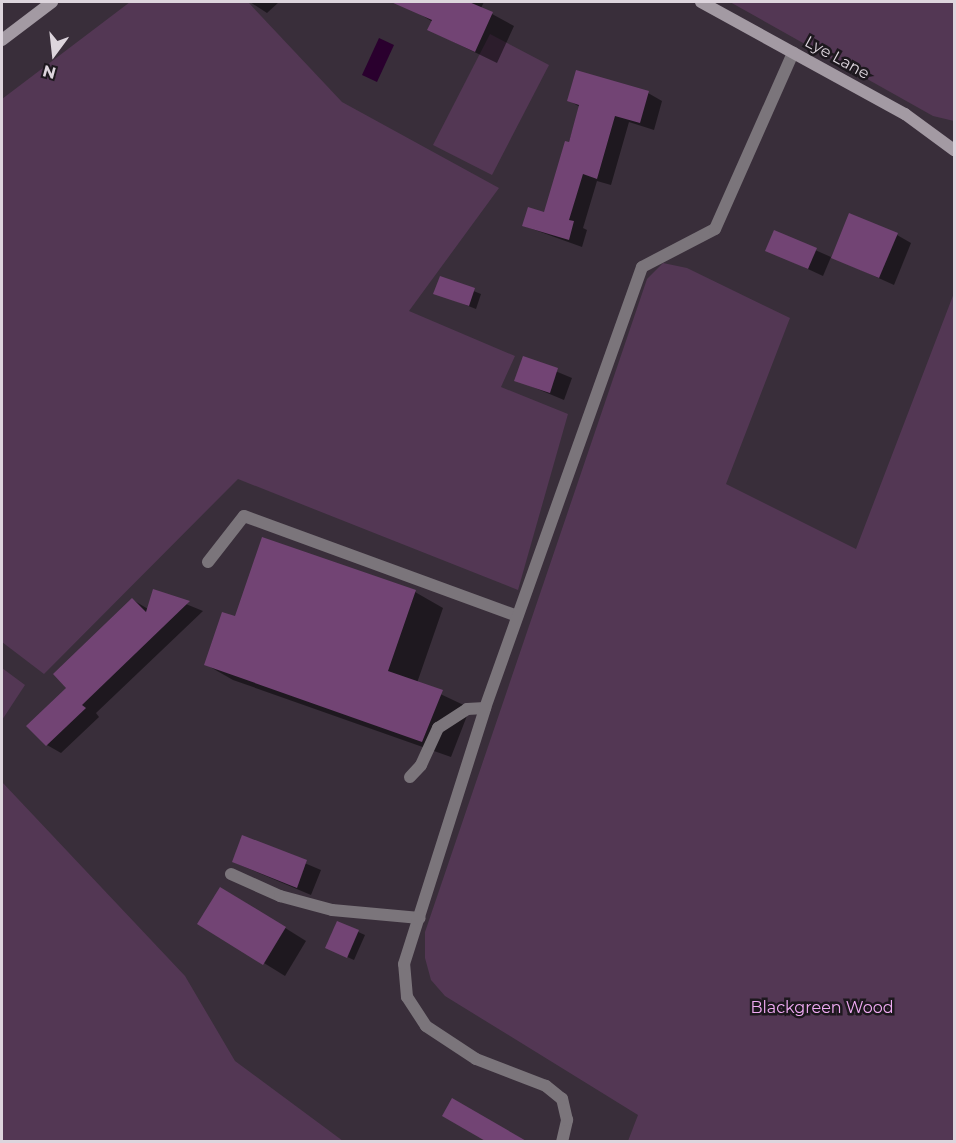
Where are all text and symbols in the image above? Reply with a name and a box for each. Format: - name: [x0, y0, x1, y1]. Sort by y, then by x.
- north arrow: [24, 24, 84, 84]
- street label: Lye Lane: [801, 32, 873, 84]
- text: N: [41, 61, 58, 83]
- park label: Blackgreen Wood: [750, 998, 894, 1018]

